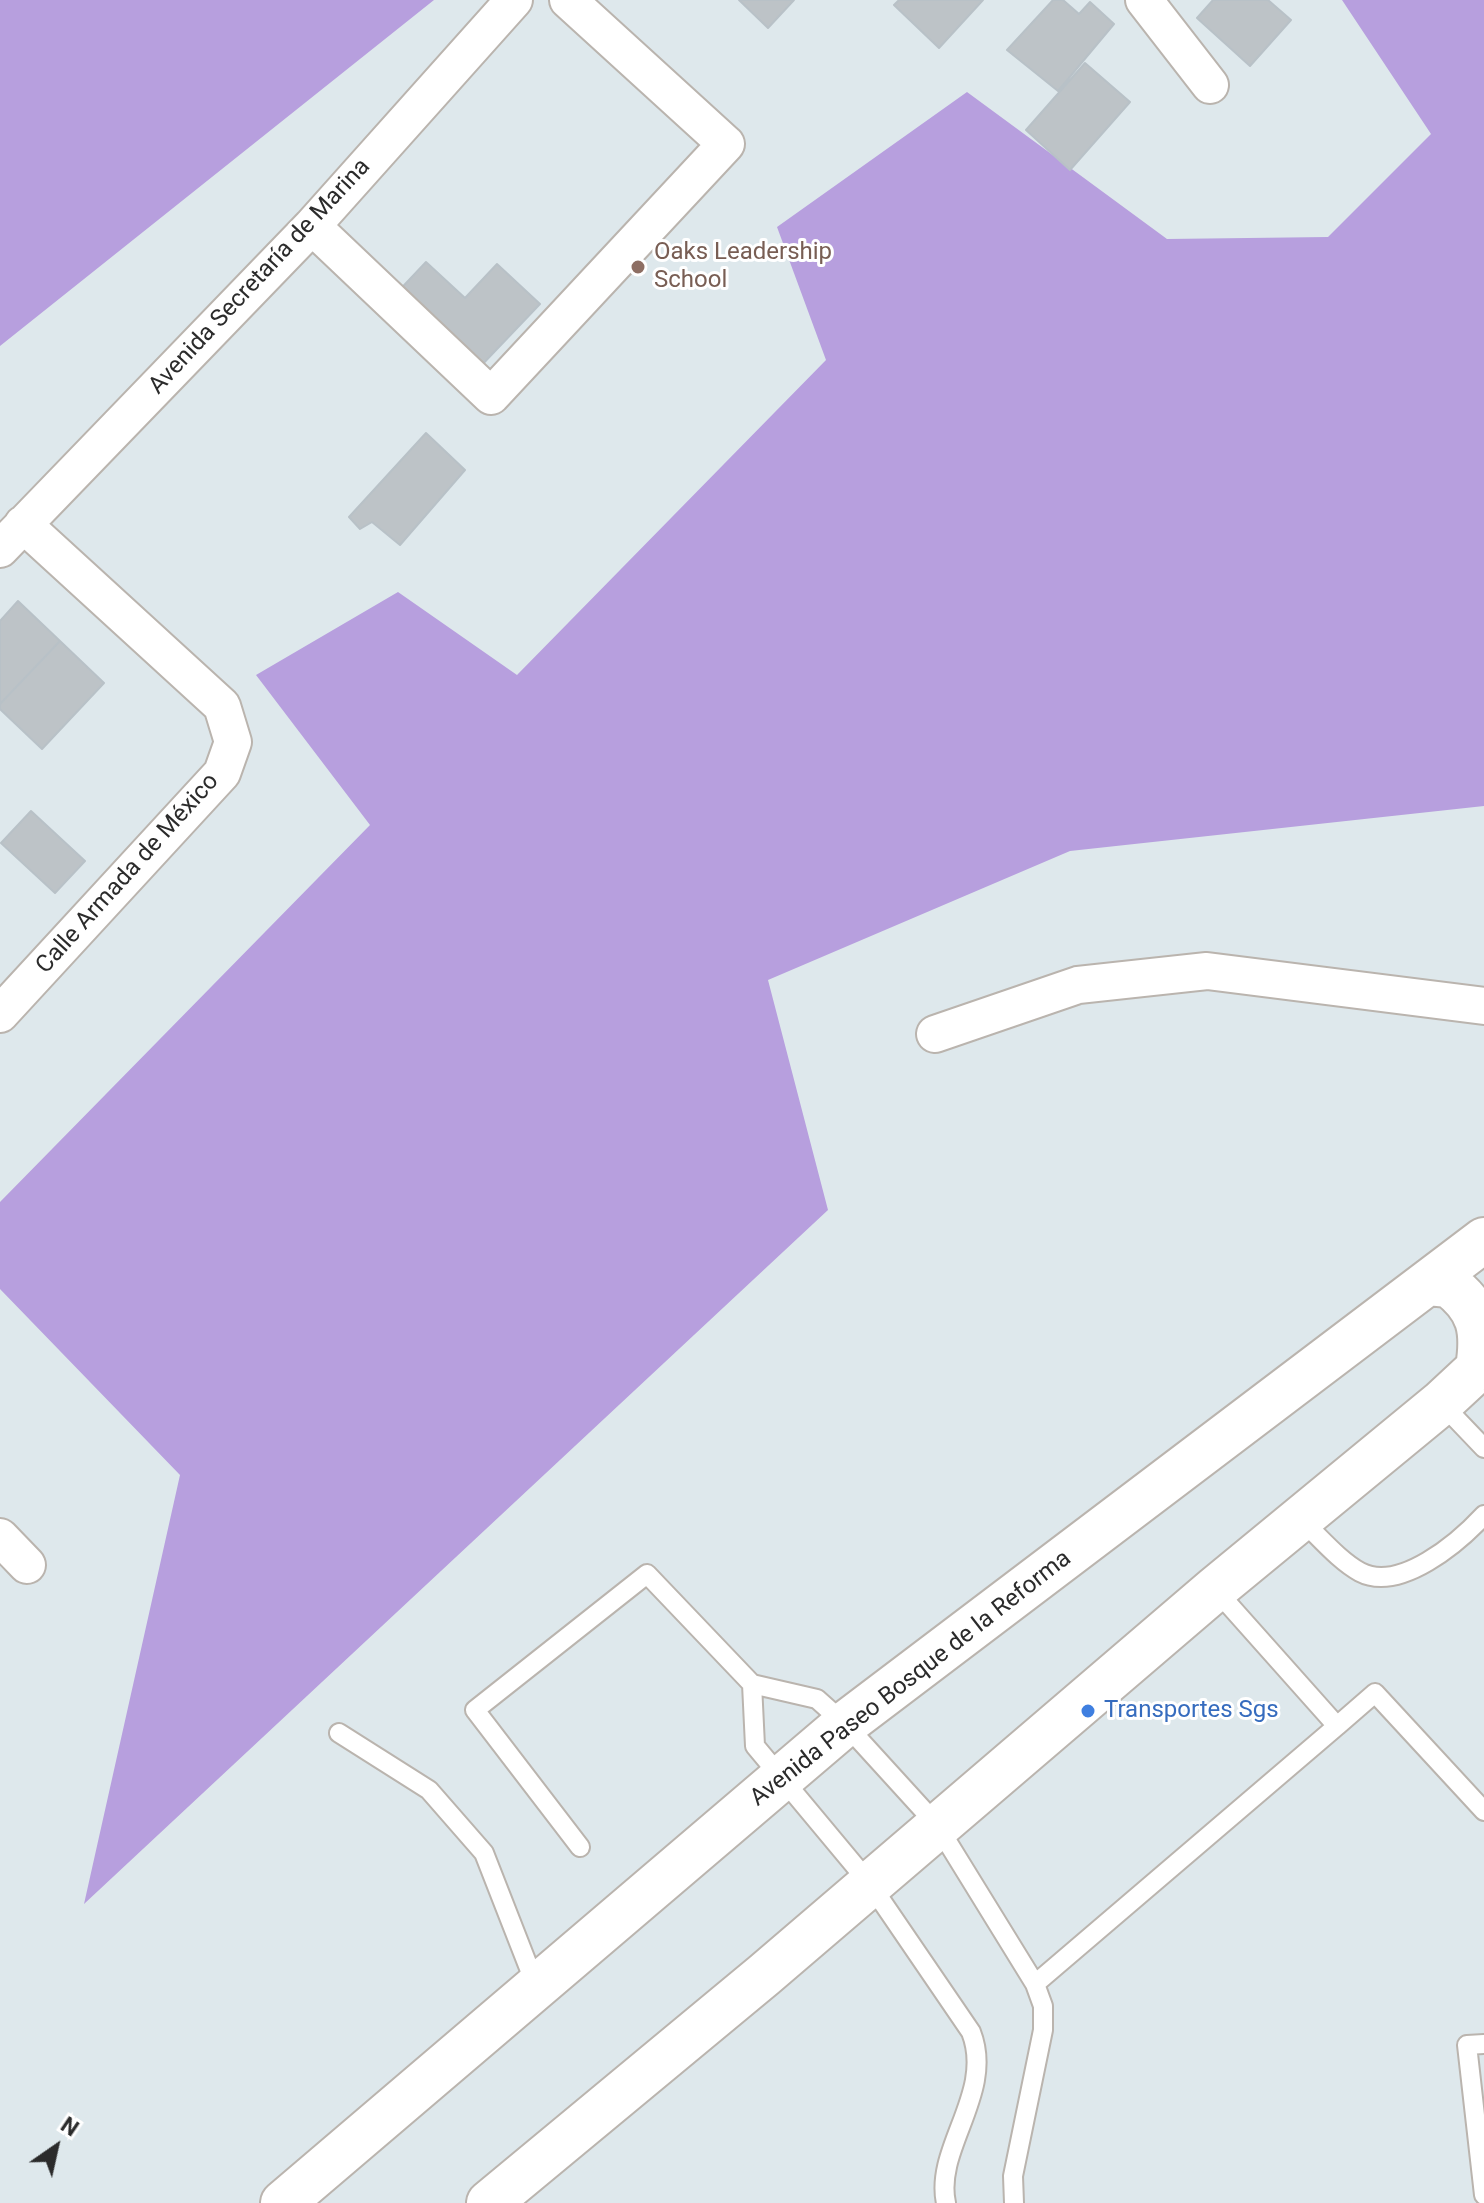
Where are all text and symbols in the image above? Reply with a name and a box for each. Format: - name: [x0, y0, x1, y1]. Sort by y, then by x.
- street label: Avenida Secretaría de Marina: [143, 153, 377, 401]
- place label: Oaks Leadership School: [654, 239, 832, 295]
- marker: Oaks Leadership School: [629, 258, 647, 276]
- street label: Calle Armada de México: [31, 768, 225, 980]
- street label: Avenida Paseo Bosque de la Reforma: [745, 1545, 1077, 1813]
- place label: Transportes Sgs: [1104, 1697, 1279, 1725]
- marker: Transportes Sgs: [1079, 1702, 1097, 1720]
- north arrow: [16, 2107, 96, 2187]
- text: N: [56, 2112, 83, 2141]

